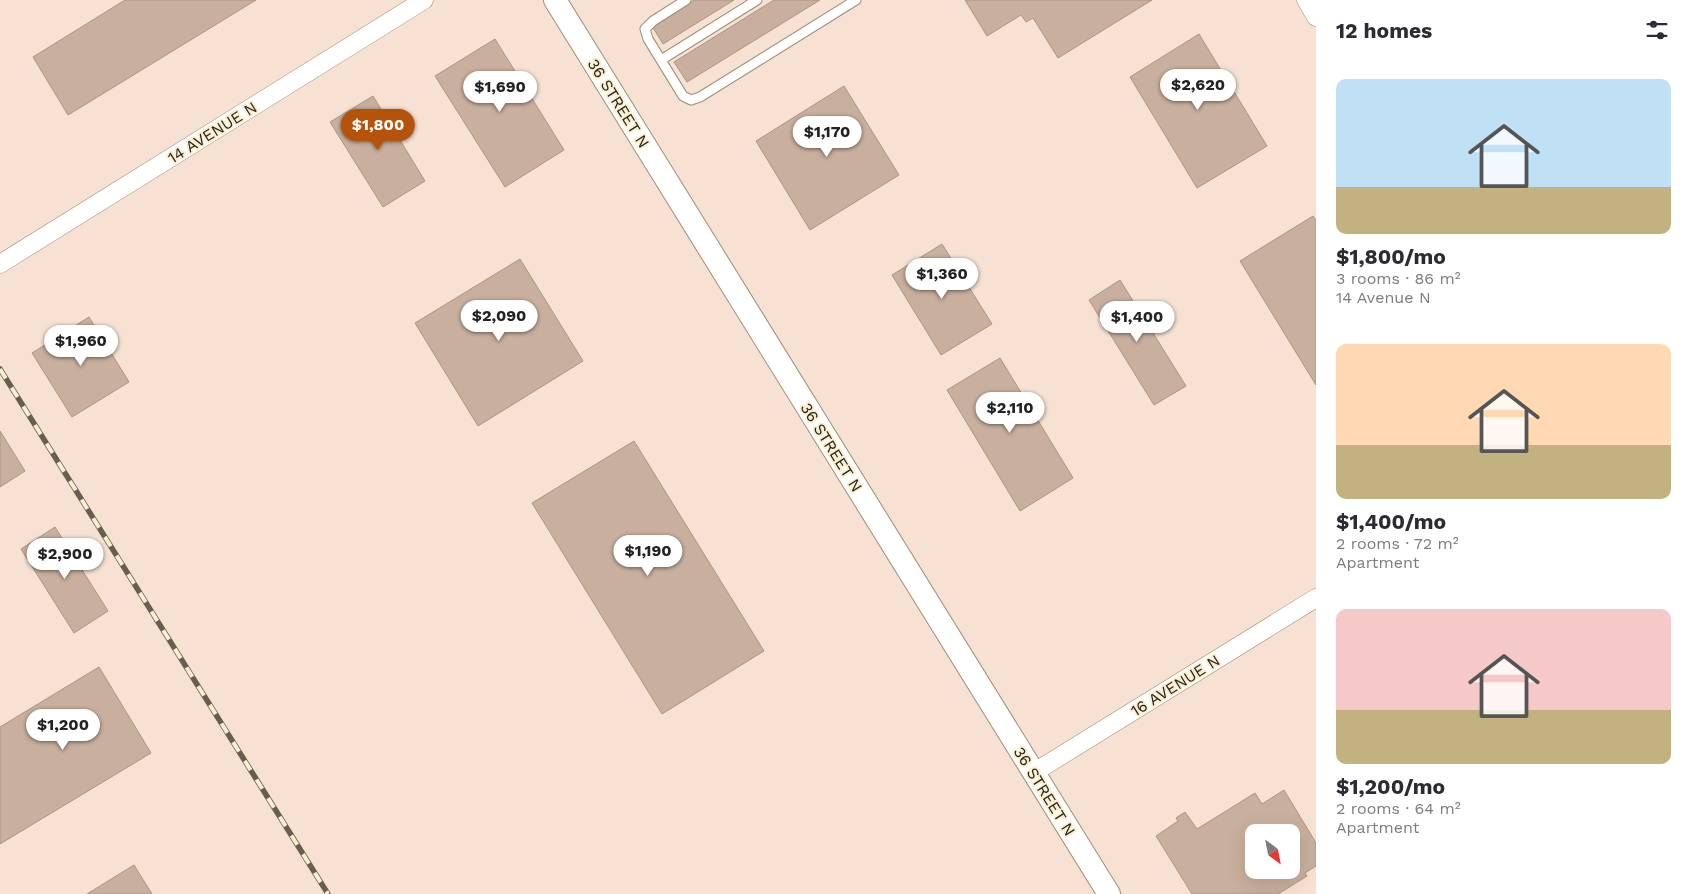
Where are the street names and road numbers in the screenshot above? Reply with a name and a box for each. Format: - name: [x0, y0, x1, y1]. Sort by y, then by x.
- street label: 36 STREET N: [584, 55, 654, 151]
- street label: 14 AVENUE N: [164, 97, 260, 167]
- street label: 36 STREET N: [797, 399, 867, 495]
- street label: 16 AVENUE N: [1127, 650, 1223, 720]
- street label: 36 STREET N: [1010, 743, 1080, 839]

